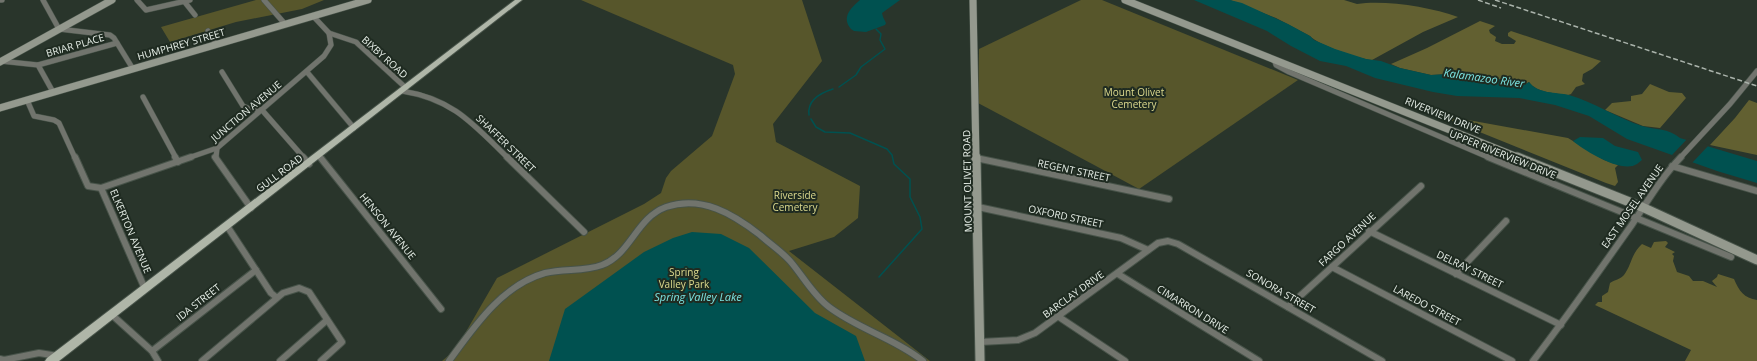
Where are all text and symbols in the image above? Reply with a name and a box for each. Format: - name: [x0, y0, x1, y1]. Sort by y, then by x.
- street label: HUMPHREY STREET: [135, 25, 227, 63]
- street label: BRIAR PLACE: [44, 30, 106, 60]
- street label: BIXBY ROAD: [359, 33, 411, 81]
- water label: Kalamazoo River: [1443, 64, 1526, 91]
- street label: JUNCTION AVENUE: [207, 77, 284, 145]
- park label: Mount Olivet Cemetery: [1104, 85, 1165, 111]
- street label: RIVERVIEW DRIVE: [1403, 93, 1483, 137]
- street label: SHAFFER STREET: [473, 111, 539, 175]
- street label: UPPER RIVERVIEW DRIVE: [1447, 126, 1559, 182]
- street label: MOUNT OLIVET ROAD: [959, 130, 975, 232]
- street label: GULL ROAD: [253, 151, 305, 195]
- street label: REGENT STREET: [1036, 155, 1112, 185]
- street label: EAST MOSEL AVENUE: [1598, 161, 1666, 251]
- street label: ELKERTON AVENUE: [107, 187, 155, 275]
- park label: Riverside Cemetery: [772, 188, 819, 214]
- street label: HENSON AVENUE: [357, 190, 419, 262]
- street label: OXFORD STREET: [1027, 201, 1105, 231]
- street label: FARGO AVENUE: [1315, 209, 1379, 269]
- street label: DELRAY STREET: [1434, 247, 1506, 291]
- park label: Spring Valley Park: [659, 265, 710, 291]
- street label: SONORA STREET: [1244, 266, 1318, 317]
- street label: BARCLAY DRIVE: [1039, 267, 1107, 321]
- street label: IDA STREET: [173, 280, 223, 324]
- street label: CIMARRON DRIVE: [1154, 281, 1232, 337]
- street label: LAREDO STREET: [1391, 281, 1464, 329]
- water label: Spring Valley Lake: [654, 289, 742, 304]

